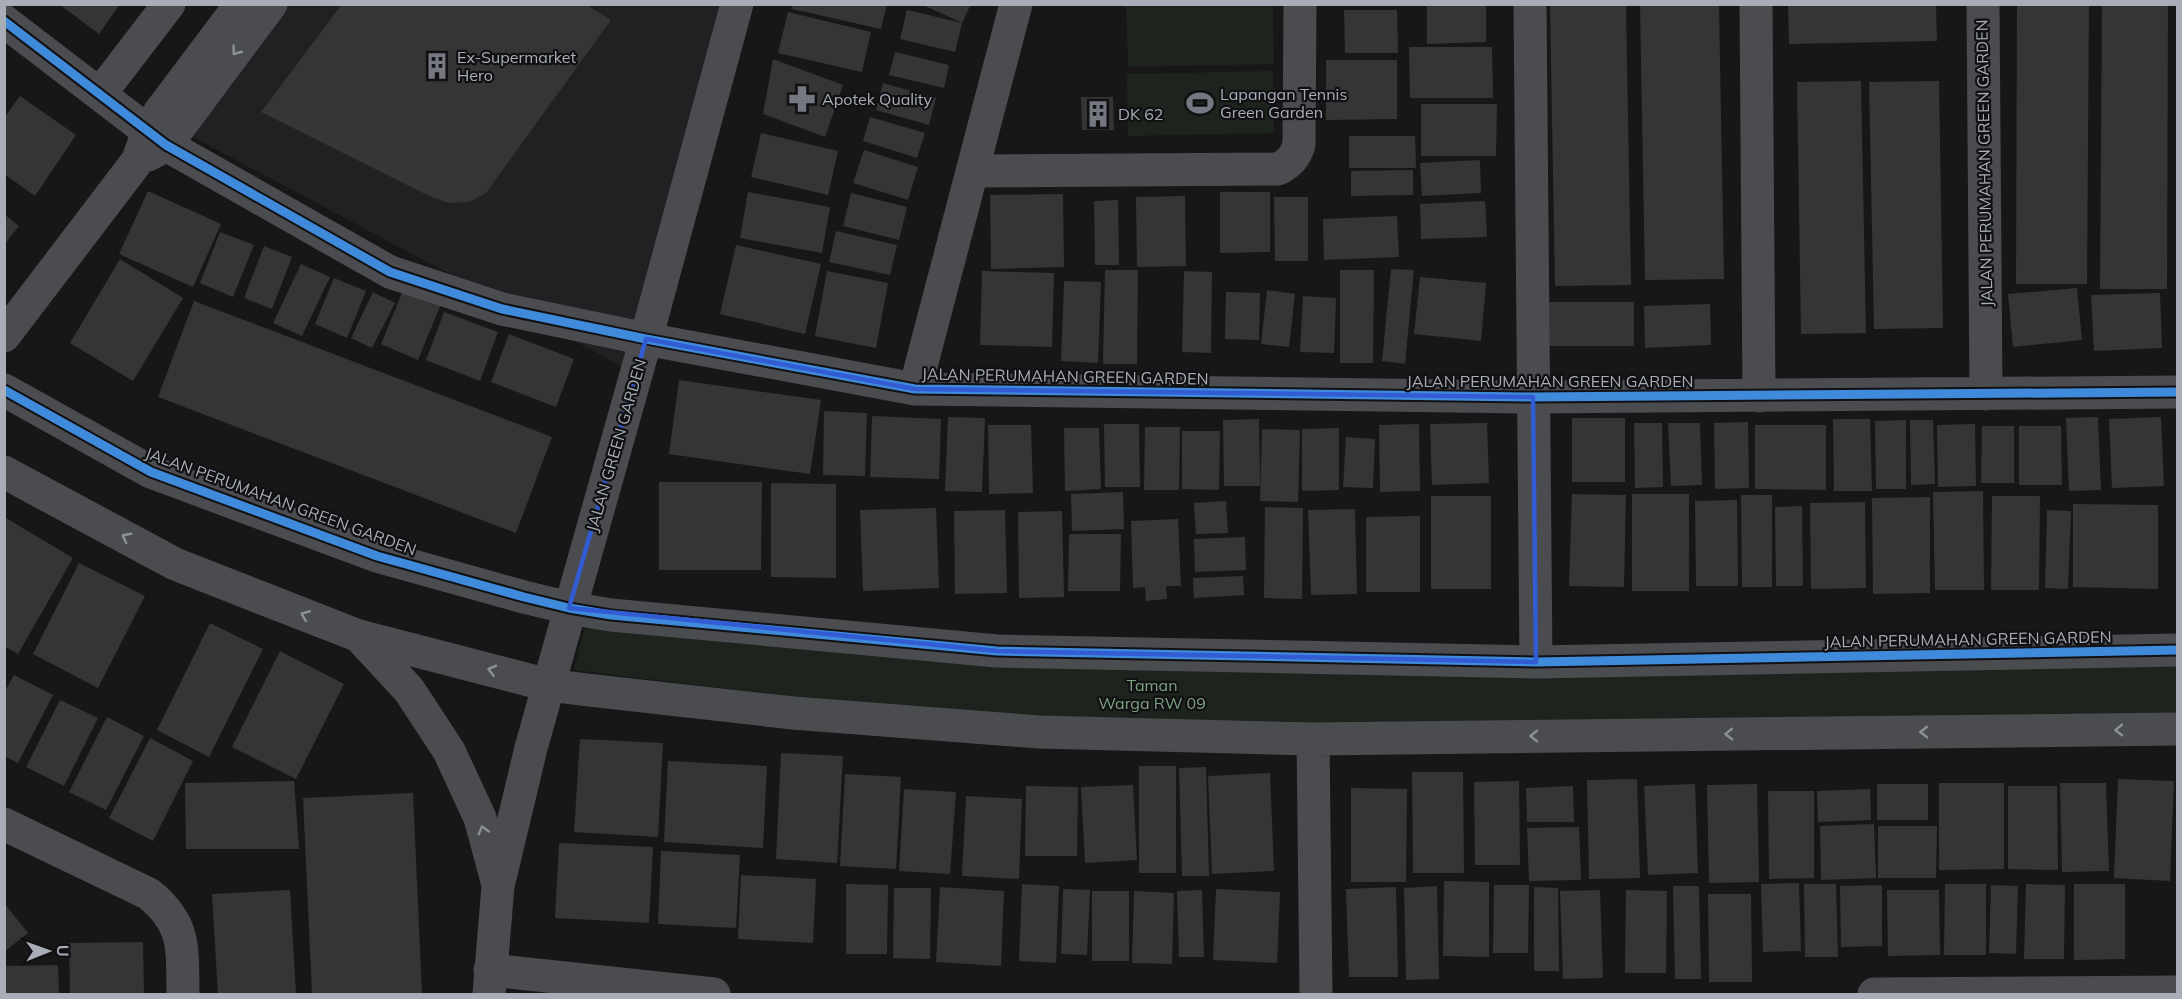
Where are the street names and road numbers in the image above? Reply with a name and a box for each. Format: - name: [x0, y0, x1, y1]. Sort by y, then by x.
- street label: JALAN PERUMAHAN GREEN GARDEN: [1971, 19, 1997, 307]
- street label: JALAN GREEN GARDEN: [582, 356, 650, 534]
- street label: JALAN PERUMAHAN GREEN GARDEN: [921, 363, 1209, 389]
- street label: JALAN PERUMAHAN GREEN GARDEN: [1406, 371, 1694, 391]
- street label: JALAN PERUMAHAN GREEN GARDEN: [143, 443, 419, 559]
- street label: JALAN PERUMAHAN GREEN GARDEN: [1824, 626, 2112, 652]

